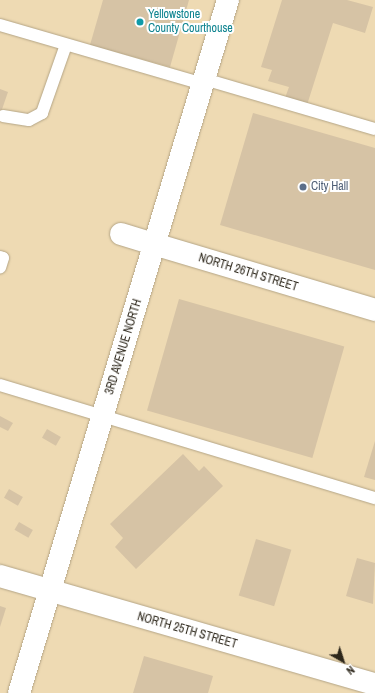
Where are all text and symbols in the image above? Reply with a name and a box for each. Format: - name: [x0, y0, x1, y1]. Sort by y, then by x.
- place label: Yellowstone County Courthouse: [148, 8, 233, 36]
- marker: Yellowstone County Courthouse: [135, 17, 145, 27]
- place label: City Hall: [311, 180, 348, 194]
- marker: City Hall: [298, 182, 308, 192]
- street label: NORTH 26TH STREET: [197, 251, 299, 295]
- street label: 3RD AVENUE NORTH: [103, 297, 145, 397]
- street label: NORTH 25TH STREET: [135, 610, 239, 652]
- north arrow: [323, 641, 363, 681]
- text: N: [344, 663, 357, 678]

